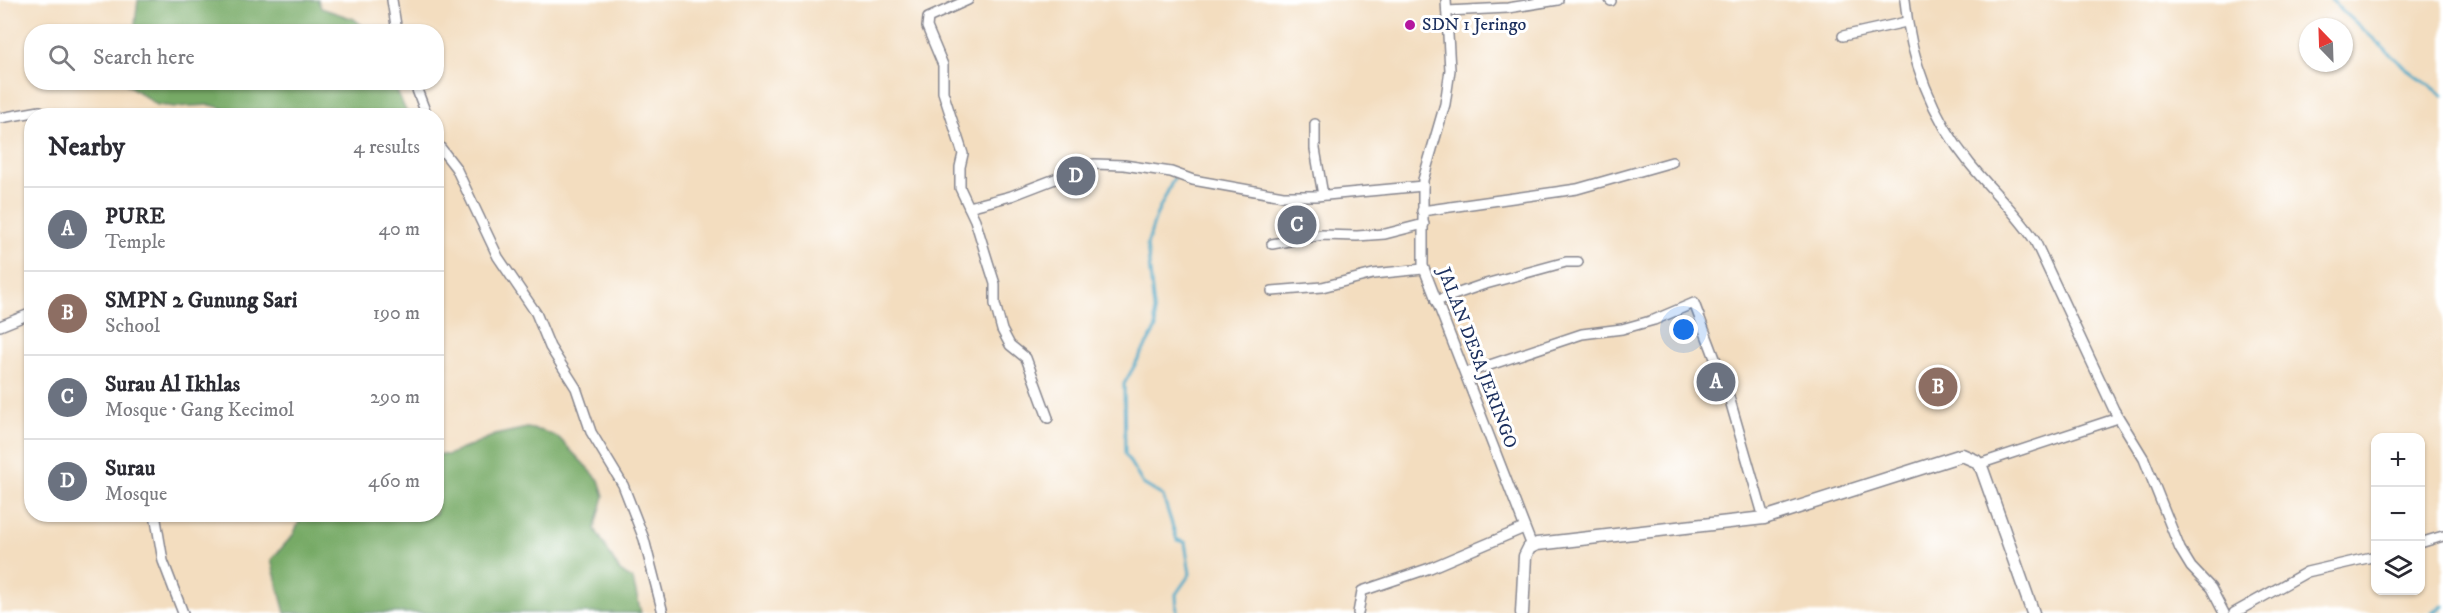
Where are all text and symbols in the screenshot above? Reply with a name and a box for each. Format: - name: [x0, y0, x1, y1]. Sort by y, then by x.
- place label: SDN 1 Jeringo: [1422, 14, 1527, 36]
- marker: SDN 1 Jeringo: [1403, 18, 1417, 32]
- north arrow: [2299, 18, 2353, 72]
- search box: [24, 24, 444, 90]
- icon: search: [45, 41, 78, 74]
- text: Search here: [93, 44, 195, 71]
- text: Nearby: [48, 131, 125, 164]
- text: 4 results: [353, 135, 420, 160]
- pin: D: [1056, 154, 1096, 198]
- pin: C: [1278, 202, 1316, 248]
- text: PURE: [105, 203, 165, 230]
- text: A: [61, 217, 74, 242]
- text: 40 m: [378, 217, 420, 242]
- text: Temple: [105, 230, 166, 255]
- street label: JALAN DESA JERINGO: [1432, 263, 1522, 451]
- text: SMPN 2 Gunung Sari: [105, 287, 297, 314]
- text: B: [61, 301, 74, 326]
- text: 190 m: [373, 301, 420, 326]
- text: School: [105, 314, 160, 339]
- your location: [1669, 315, 1698, 344]
- pin: A: [1696, 360, 1736, 404]
- pin: B: [1918, 364, 1958, 410]
- text: Surau Al Ikhlas: [105, 371, 240, 398]
- text: C: [61, 385, 74, 410]
- text: 290 m: [370, 385, 420, 410]
- text: Mosque · Gang Kecimol: [105, 398, 294, 423]
- map controls: [2371, 433, 2425, 595]
- button: +: [2371, 433, 2425, 487]
- text: Surau: [105, 455, 155, 482]
- text: D: [60, 469, 75, 494]
- text: 460 m: [368, 469, 420, 494]
- text: Mosque: [105, 482, 167, 507]
- button: −: [2371, 487, 2425, 541]
- button: layers: [2371, 541, 2425, 595]

